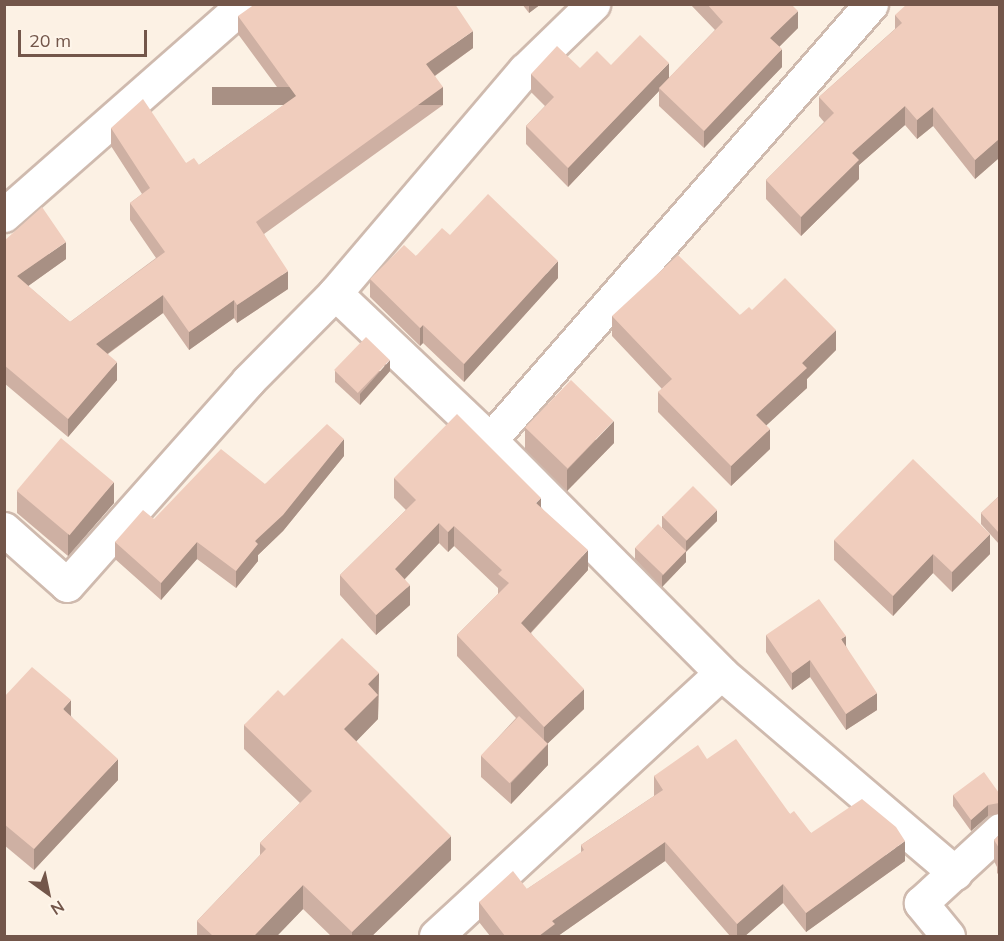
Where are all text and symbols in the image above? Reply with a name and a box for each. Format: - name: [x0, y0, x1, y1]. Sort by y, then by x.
- scale bar: [21, 18, 150, 56]
- text: 20 m: [29, 29, 71, 52]
- north arrow: [18, 863, 78, 923]
- text: N: [47, 896, 68, 920]

